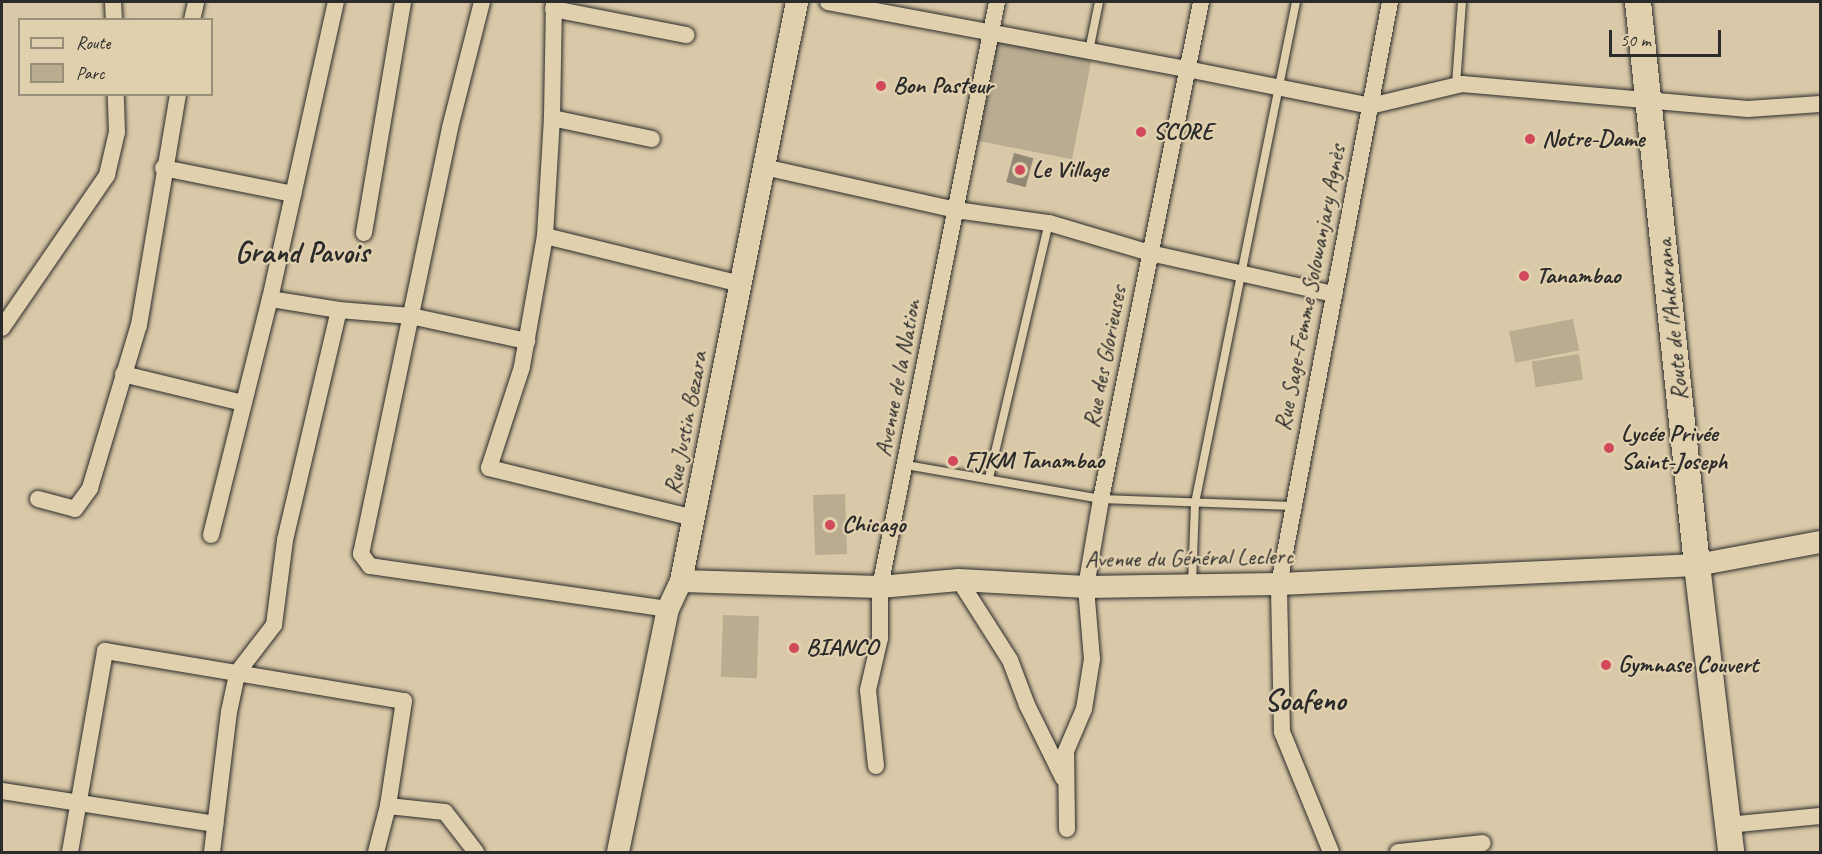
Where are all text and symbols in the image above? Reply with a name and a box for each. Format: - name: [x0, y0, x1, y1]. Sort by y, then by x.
- legend: [18, 18, 213, 96]
- scale bar: [1612, 18, 1724, 56]
- text: 50 m: [1620, 29, 1651, 51]
- text: Route: [76, 32, 110, 54]
- text: Parc: [76, 62, 104, 84]
- place label: Bon Pasteur: [893, 72, 994, 100]
- marker: Bon Pasteur: [874, 79, 888, 93]
- place label: SCORE: [1153, 118, 1213, 146]
- marker: SCORE: [1134, 125, 1148, 139]
- place label: Notre-Dame: [1542, 125, 1644, 153]
- marker: Notre-Dame: [1523, 132, 1537, 146]
- street label: Rue Sage-Femme Solowanjary Agnès: [1268, 142, 1352, 434]
- place label: Le Village: [1032, 156, 1108, 184]
- marker: Le Village: [1013, 163, 1027, 177]
- district label: Grand Pavois: [235, 234, 369, 270]
- street label: Route de l'Ankarana: [1649, 238, 1695, 402]
- place label: Tanambao: [1536, 262, 1620, 290]
- marker: Tanambao: [1517, 269, 1531, 283]
- street label: Rue des Glorieuses: [1077, 283, 1133, 431]
- street label: Avenue de la Nation: [869, 296, 927, 460]
- street label: Rue Justin Bezara: [658, 350, 714, 496]
- place label: Lycée Privée Saint-Joseph: [1621, 420, 1727, 476]
- marker: Lycée Privée Saint-Joseph: [1602, 441, 1616, 455]
- place label: FJKM Tanambao: [965, 447, 1104, 475]
- marker: FJKM Tanambao: [946, 454, 960, 468]
- place label: Chicago: [842, 511, 905, 539]
- marker: Chicago: [823, 518, 837, 532]
- street label: Avenue du Général Leclerc: [1085, 542, 1293, 574]
- place label: BIANCO: [806, 634, 878, 662]
- marker: BIANCO: [787, 641, 801, 655]
- place label: Gymnase Couvert: [1618, 651, 1758, 679]
- marker: Gymnase Couvert: [1599, 658, 1613, 672]
- district label: Soafeno: [1264, 682, 1346, 718]

